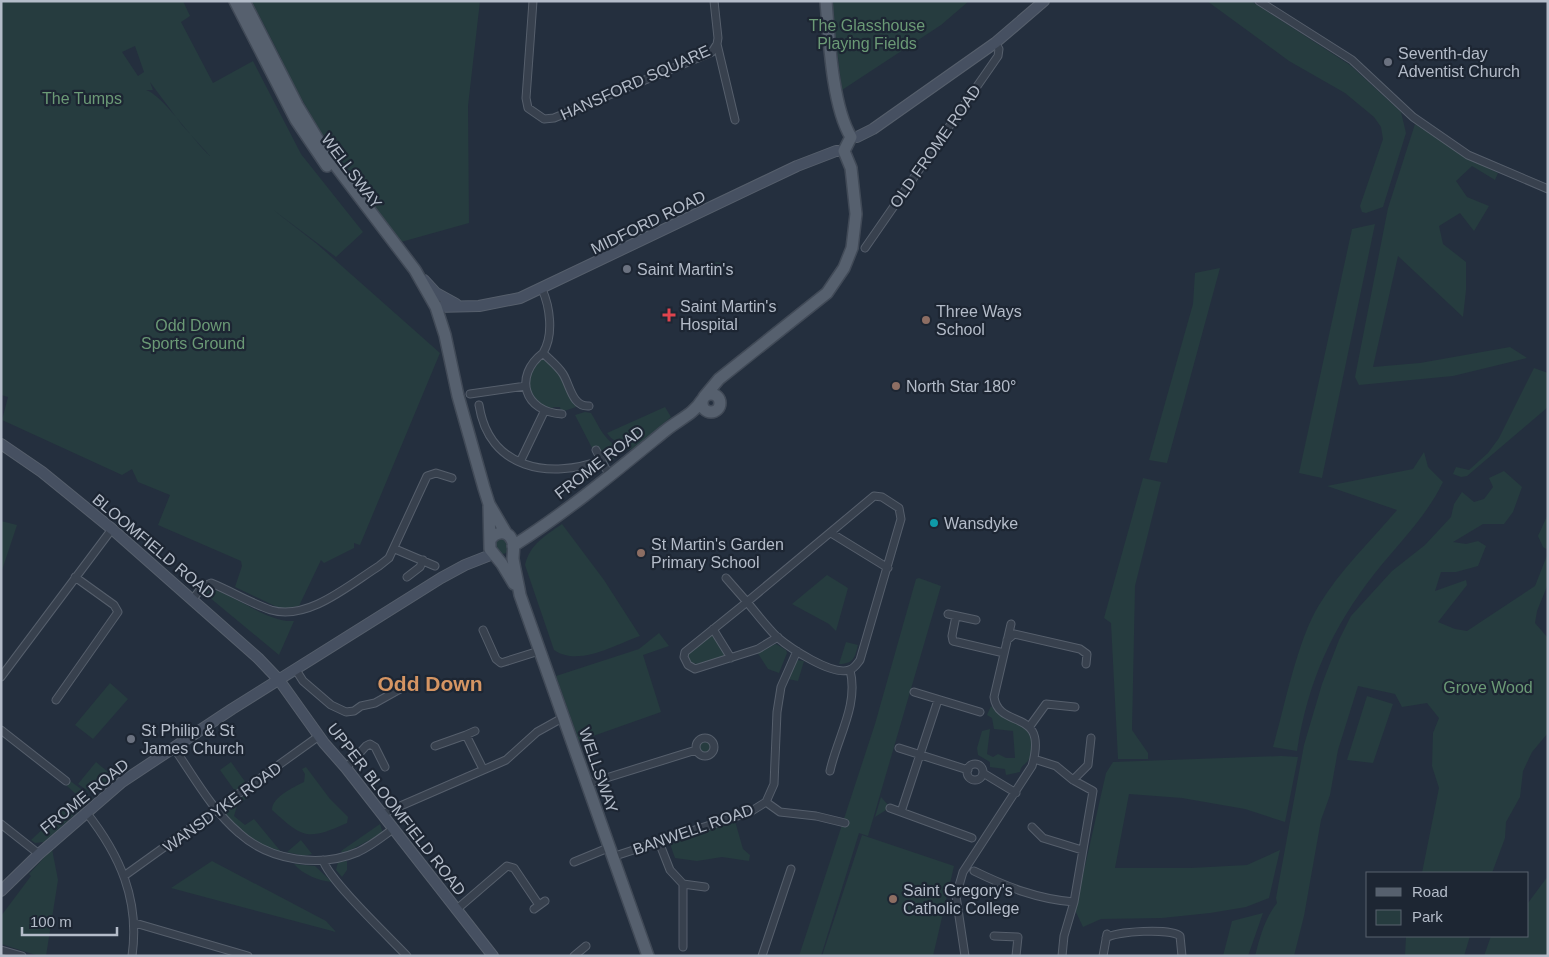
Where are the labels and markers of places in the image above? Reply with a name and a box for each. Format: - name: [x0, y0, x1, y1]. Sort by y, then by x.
- place label: Seventh-day Adventist Church: [1398, 45, 1520, 80]
- marker: Seventh-day Adventist Church: [1382, 56, 1394, 68]
- place label: Saint Martin's: [637, 261, 733, 278]
- marker: Saint Martin's: [621, 263, 633, 275]
- place label: Saint Martin's Hospital: [680, 298, 776, 333]
- place label: Three Ways School: [936, 303, 1022, 338]
- marker: Saint Martin's Hospital: [662, 308, 676, 322]
- marker: Three Ways School: [920, 314, 932, 326]
- place label: North Star 180°: [906, 378, 1016, 395]
- marker: North Star 180°: [890, 380, 902, 392]
- place label: Wansdyke: [944, 515, 1018, 532]
- marker: Wansdyke: [928, 517, 940, 529]
- place label: St Martin's Garden Primary School: [651, 536, 784, 571]
- marker: St Martin's Garden Primary School: [635, 547, 647, 559]
- place label: St Philip & St James Church: [141, 722, 244, 757]
- marker: St Philip & St James Church: [125, 733, 137, 745]
- place label: Saint Gregory's Catholic College: [903, 882, 1020, 917]
- marker: Saint Gregory's Catholic College: [887, 893, 899, 905]

